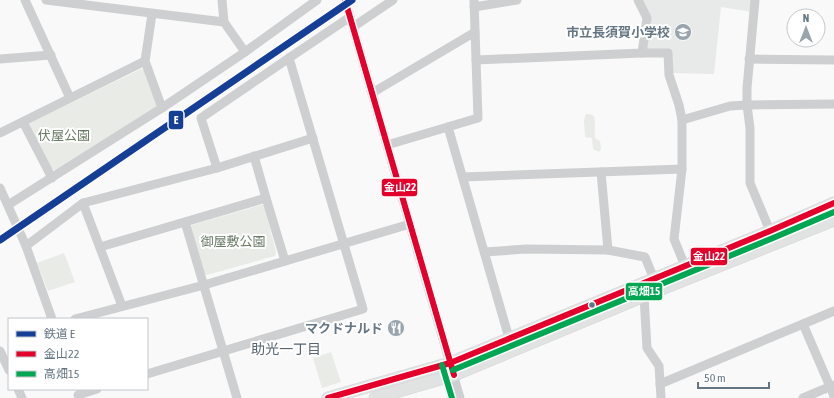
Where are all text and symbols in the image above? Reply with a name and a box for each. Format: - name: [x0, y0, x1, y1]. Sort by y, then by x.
- north arrow: [786, 8, 826, 48]
- text: N: [803, 12, 809, 24]
- school or university icon: 市立長須賀小学校: [673, 22, 693, 42]
- place label: 市立長須賀小学校: [566, 25, 670, 40]
- line badge: E: [168, 110, 184, 130]
- text: E: [174, 114, 179, 126]
- park label: 伏屋公園: [38, 128, 90, 143]
- line badge: 金山22: [381, 178, 418, 197]
- text: 金山22: [384, 181, 416, 193]
- park label: 御屋敷公園: [200, 234, 266, 249]
- line badge: 金山22: [690, 247, 728, 266]
- text: 金山22: [693, 250, 725, 262]
- line badge: 高畑15: [625, 282, 663, 301]
- text: 高畑15: [628, 285, 660, 297]
- unlabelled marker: [587, 300, 597, 310]
- legend: [8, 318, 148, 390]
- restaurant icon: マクドナルド: [386, 318, 406, 338]
- place label: マクドナルド: [305, 321, 383, 336]
- text: 鉄道 E: [44, 327, 75, 341]
- district label: 助光一丁目: [251, 341, 321, 357]
- text: 金山22: [44, 347, 79, 361]
- scale bar: [698, 364, 769, 390]
- text: 高畑15: [44, 367, 79, 381]
- text: 50 m: [704, 371, 726, 385]

